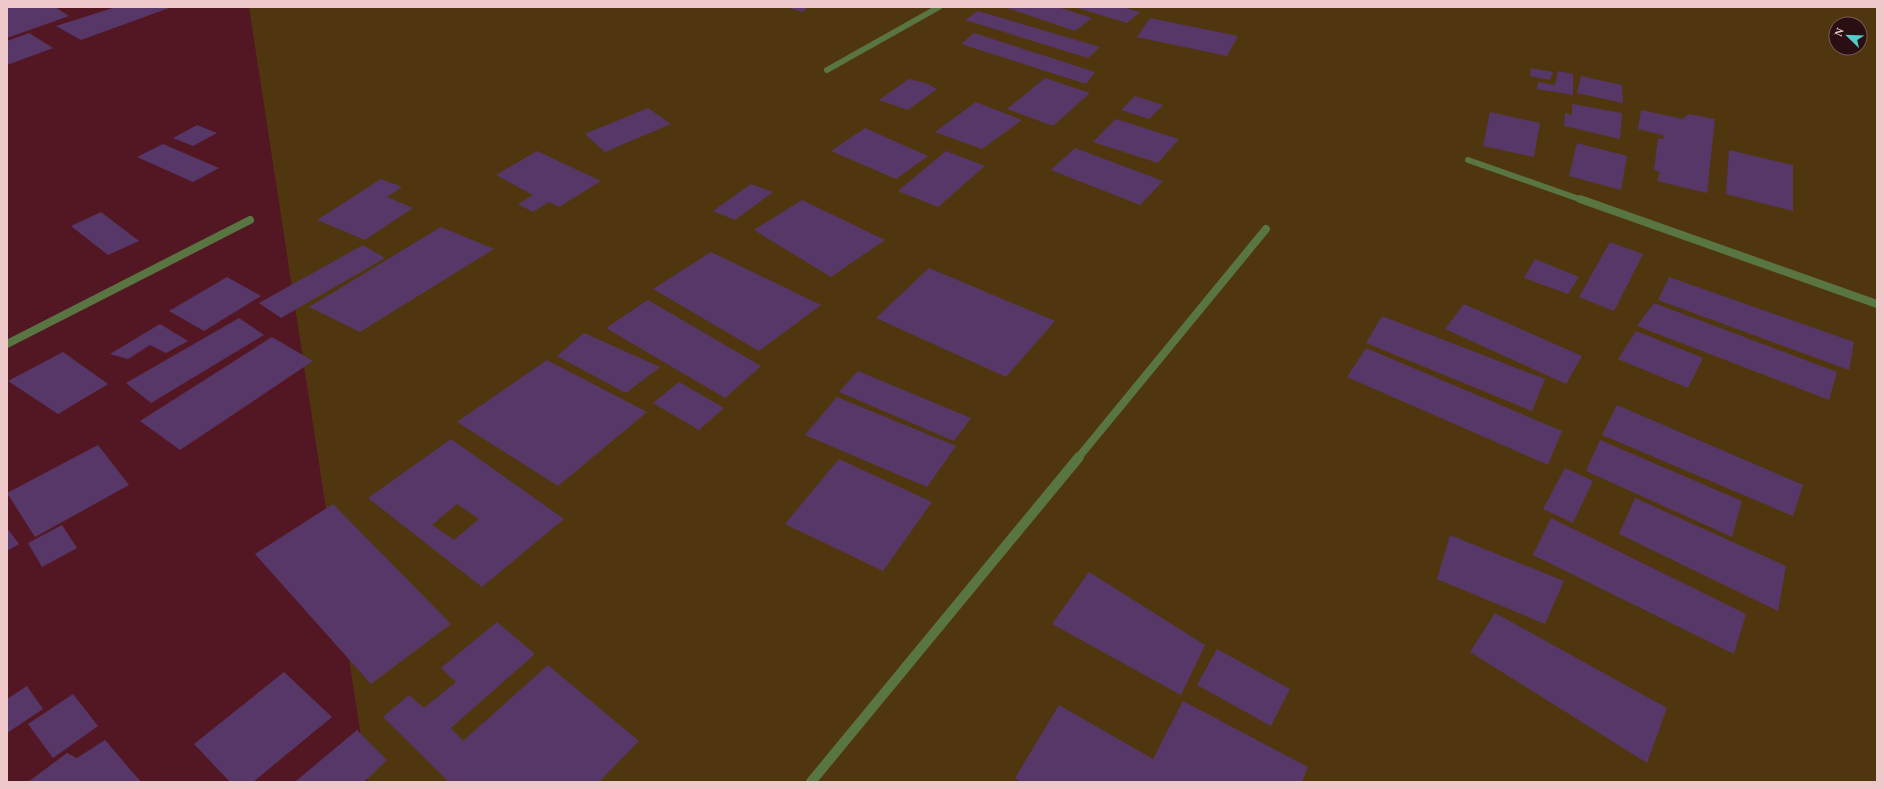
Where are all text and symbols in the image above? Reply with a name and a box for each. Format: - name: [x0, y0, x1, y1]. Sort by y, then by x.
- north arrow: [1828, 16, 1868, 56]
- text: N: [1832, 26, 1846, 38]

